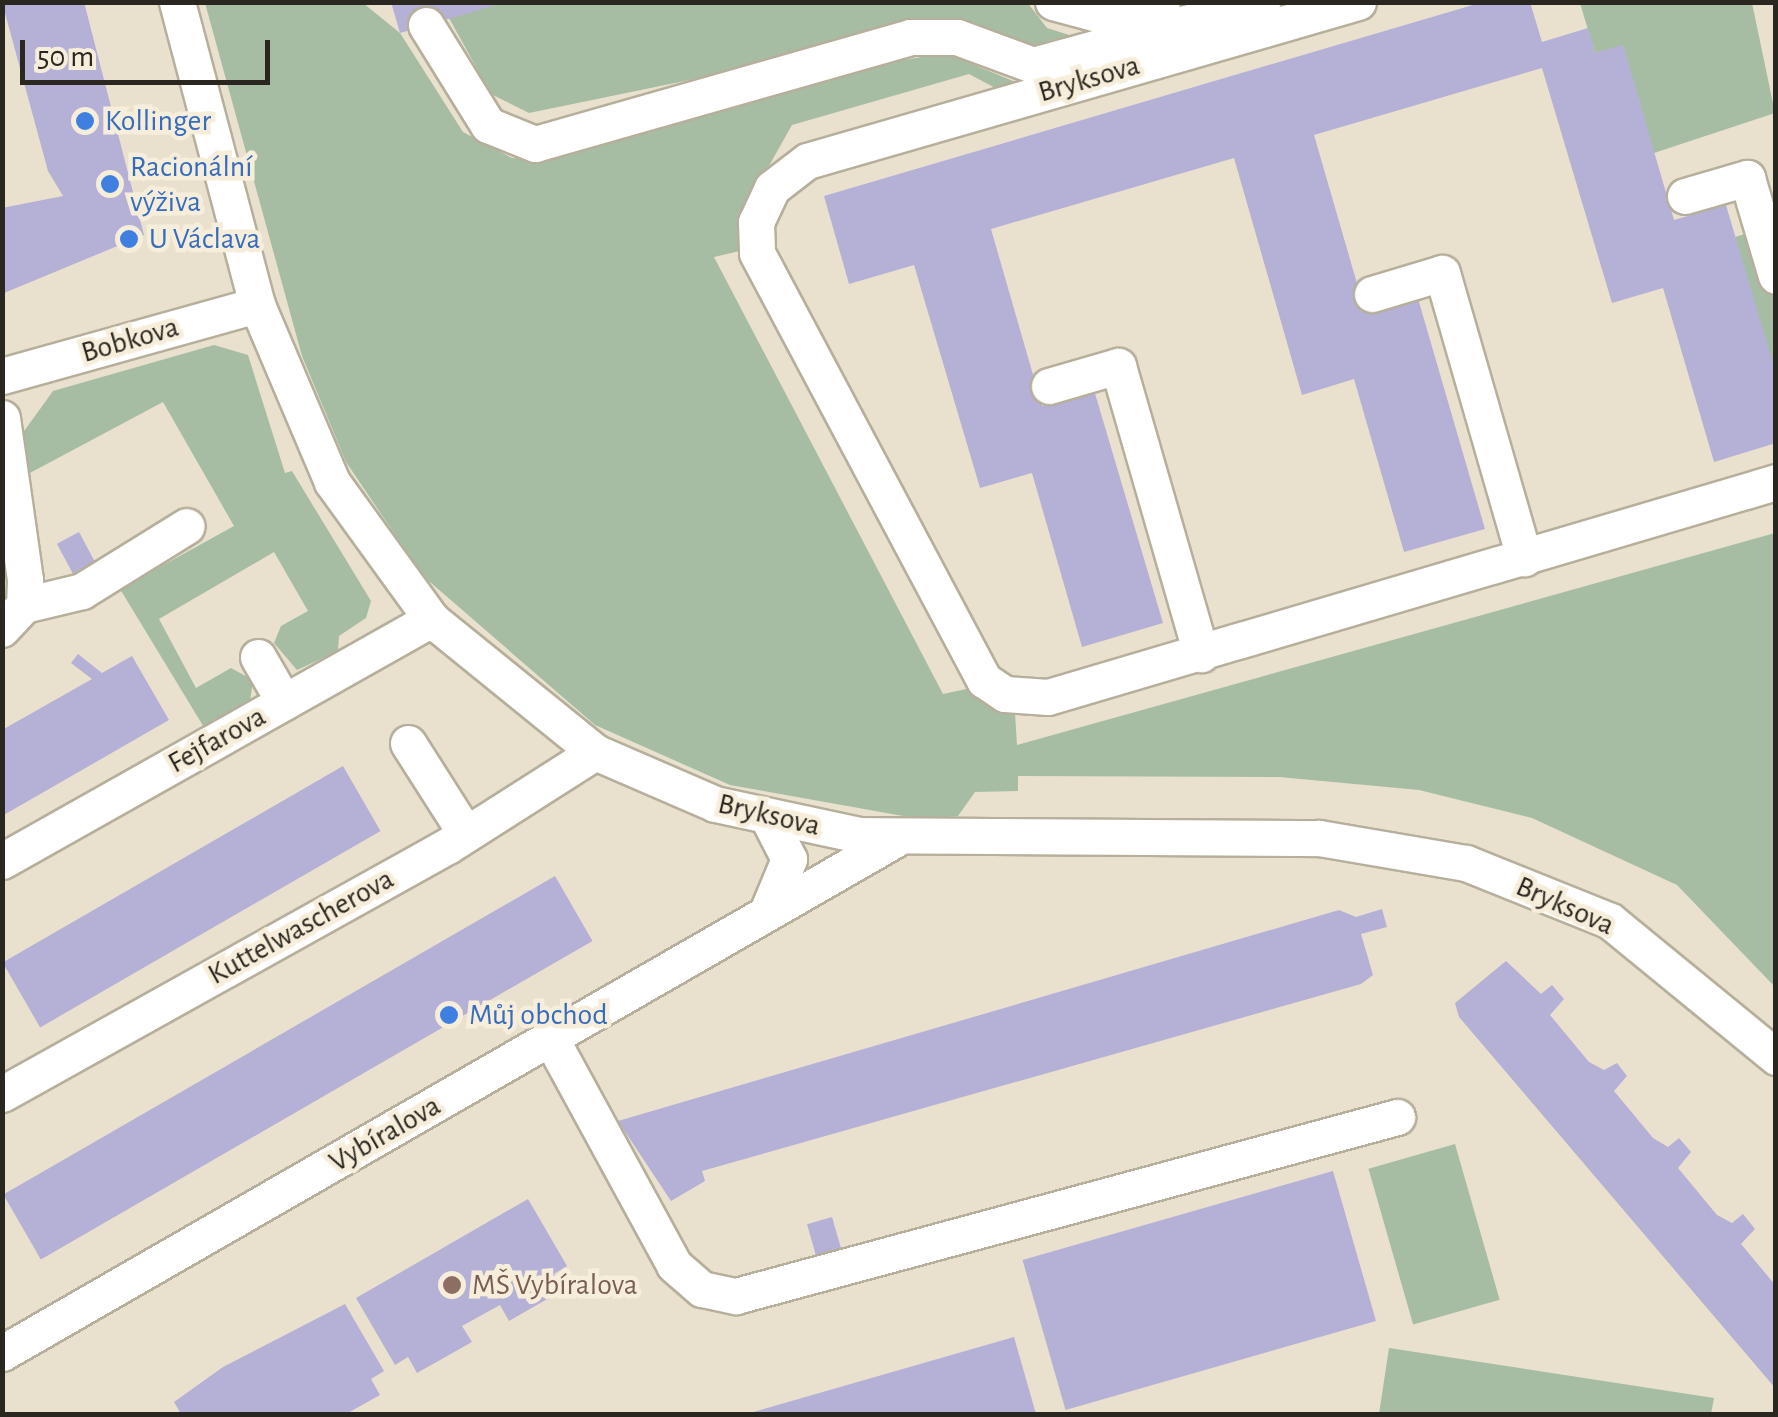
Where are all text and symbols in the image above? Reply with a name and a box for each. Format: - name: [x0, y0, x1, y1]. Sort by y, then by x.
- scale bar: [25, 20, 275, 82]
- text: 50 m: [37, 42, 94, 72]
- street label: Bryksova: [1034, 47, 1144, 111]
- place label: Kollinger: [105, 103, 211, 139]
- marker: Kollinger: [74, 110, 96, 132]
- place label: Racionální výživa: [130, 149, 253, 220]
- marker: Racionální výživa: [99, 173, 121, 195]
- place label: U Václava: [149, 221, 260, 257]
- marker: U Václava: [118, 228, 140, 250]
- street label: Bobkova: [77, 309, 183, 371]
- street label: Fejfarova: [162, 699, 272, 781]
- street label: Bryksova: [714, 786, 824, 844]
- street label: Kuttelwascherova: [202, 861, 400, 993]
- street label: Bryksova: [1510, 868, 1620, 944]
- place label: Můj obchod: [469, 997, 608, 1033]
- marker: Můj obchod: [438, 1004, 460, 1026]
- street label: Vybíralova: [323, 1088, 447, 1180]
- place label: MŠ Vybíralova: [472, 1267, 638, 1303]
- marker: MŠ Vybíralova: [441, 1274, 463, 1296]

